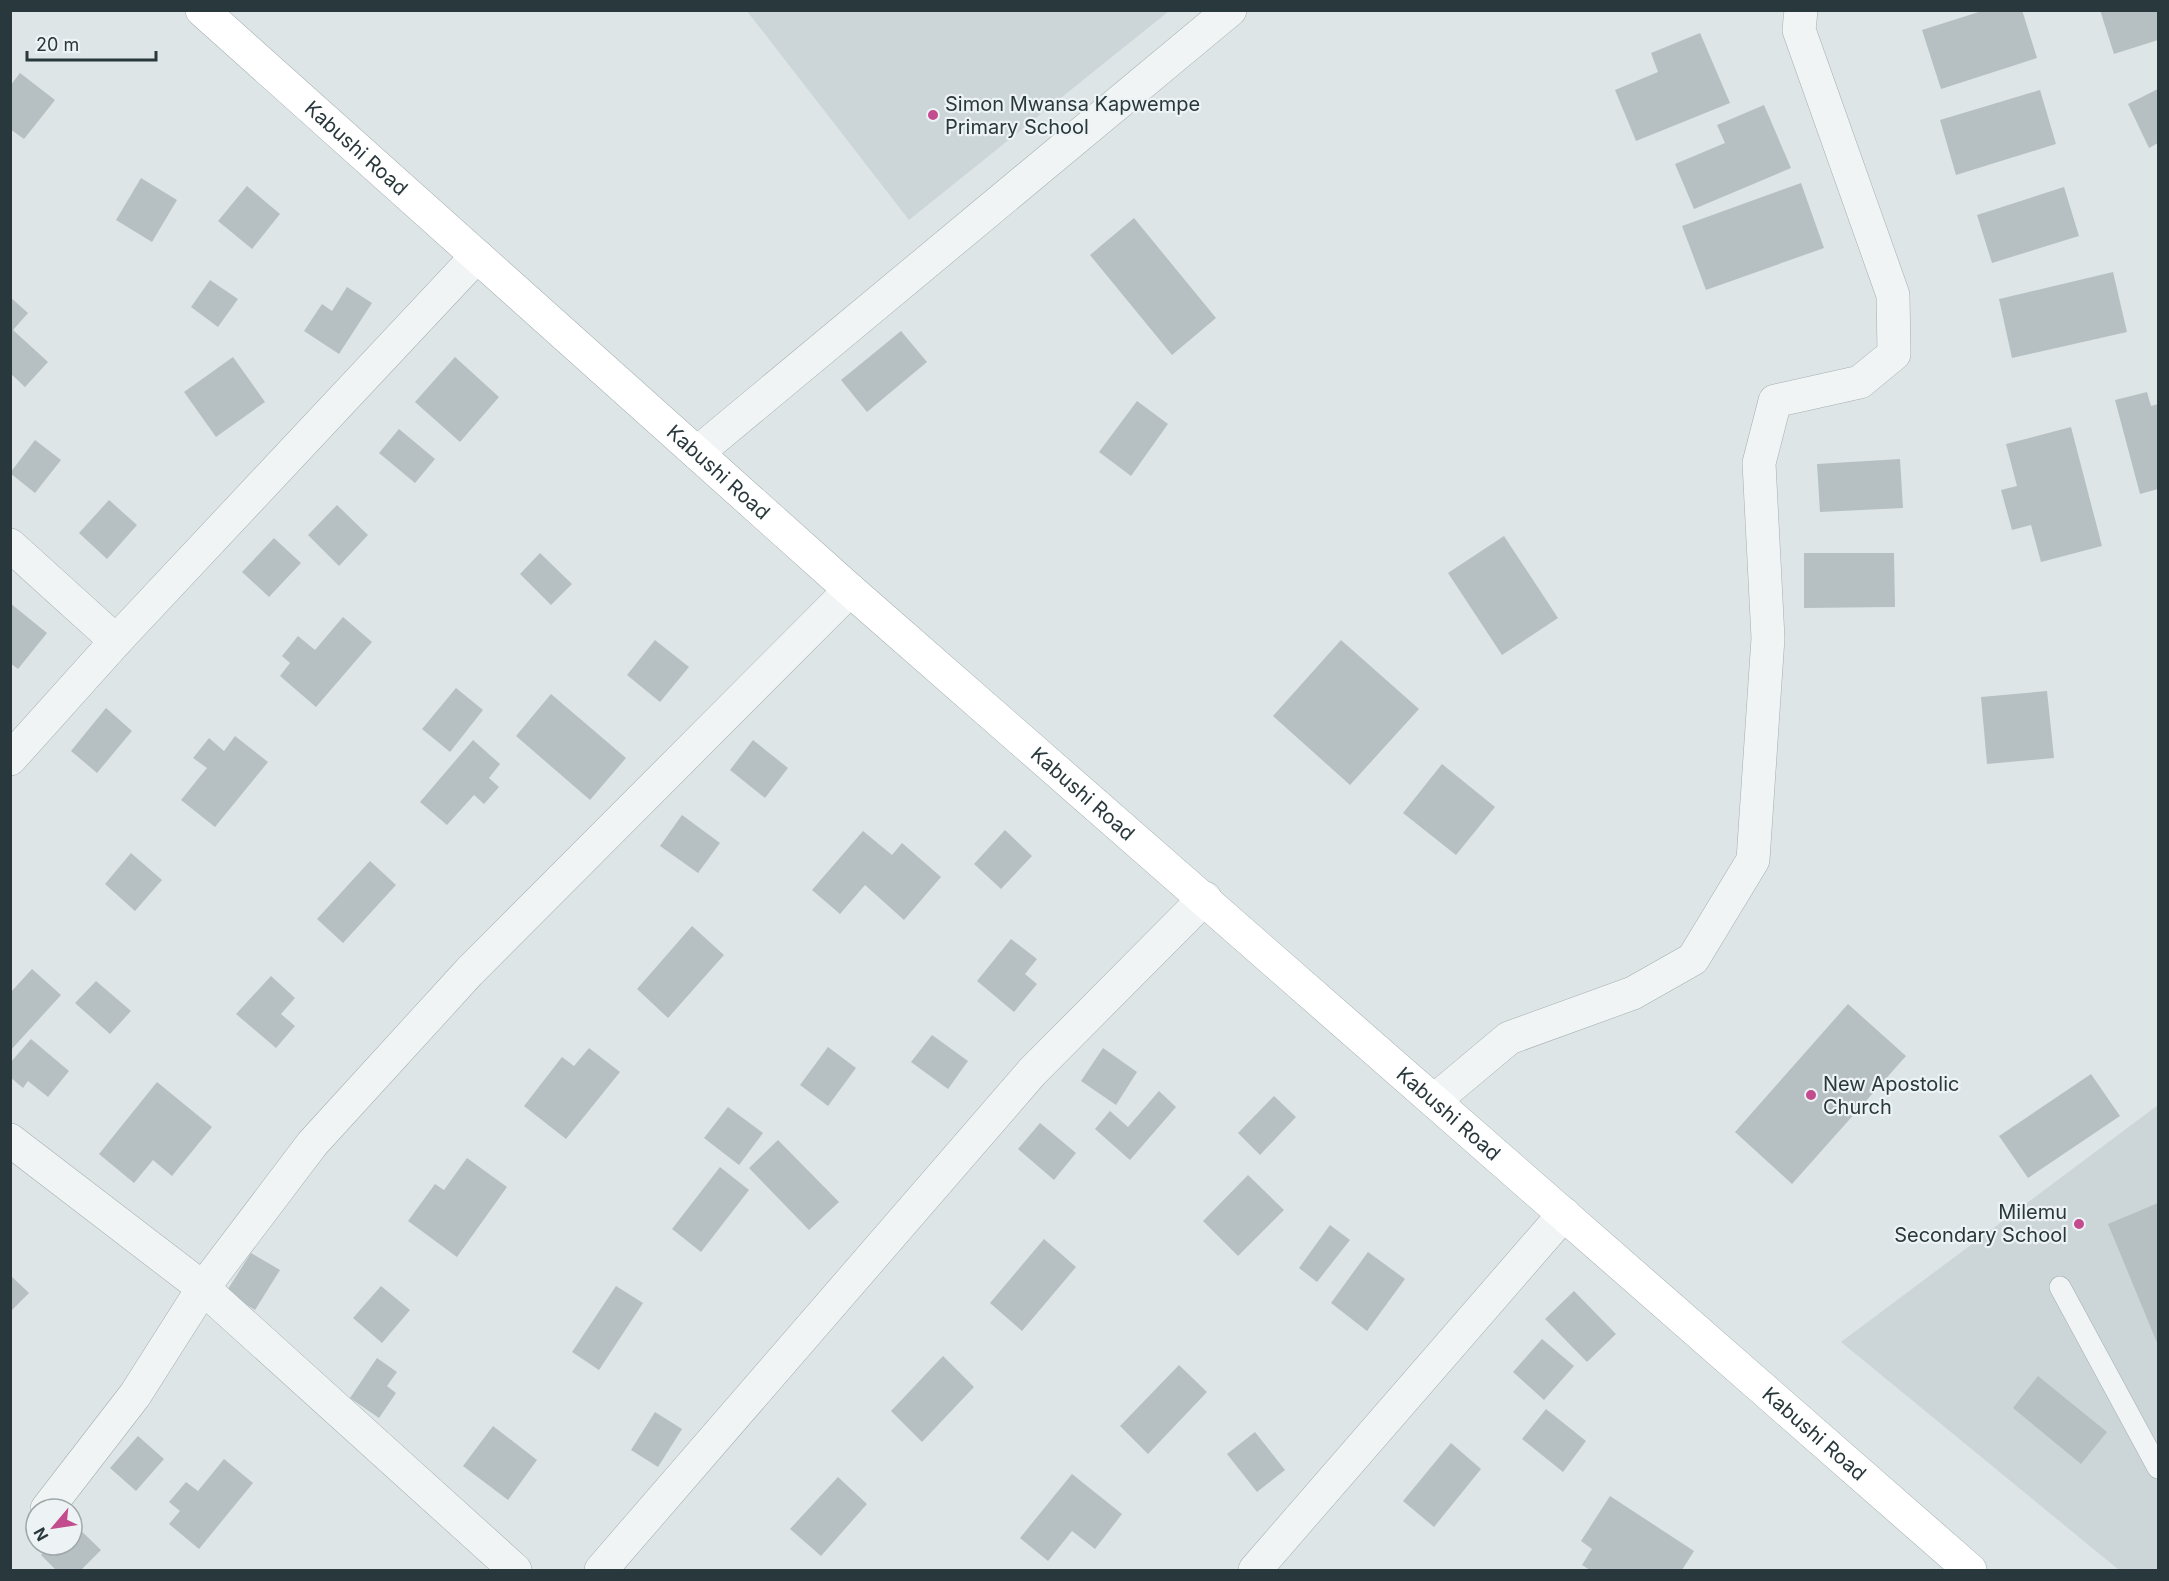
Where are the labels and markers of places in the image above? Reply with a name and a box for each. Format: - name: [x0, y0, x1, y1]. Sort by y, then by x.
- place label: Simon Mwansa Kapwempe Primary School: [945, 92, 1200, 139]
- marker: Simon Mwansa Kapwempe Primary School: [926, 108, 940, 122]
- place label: New Apostolic Church: [1823, 1072, 1959, 1119]
- marker: New Apostolic Church: [1804, 1088, 1818, 1102]
- place label: Milemu Secondary School: [1894, 1200, 2067, 1247]
- marker: Milemu Secondary School: [2072, 1217, 2086, 1231]

